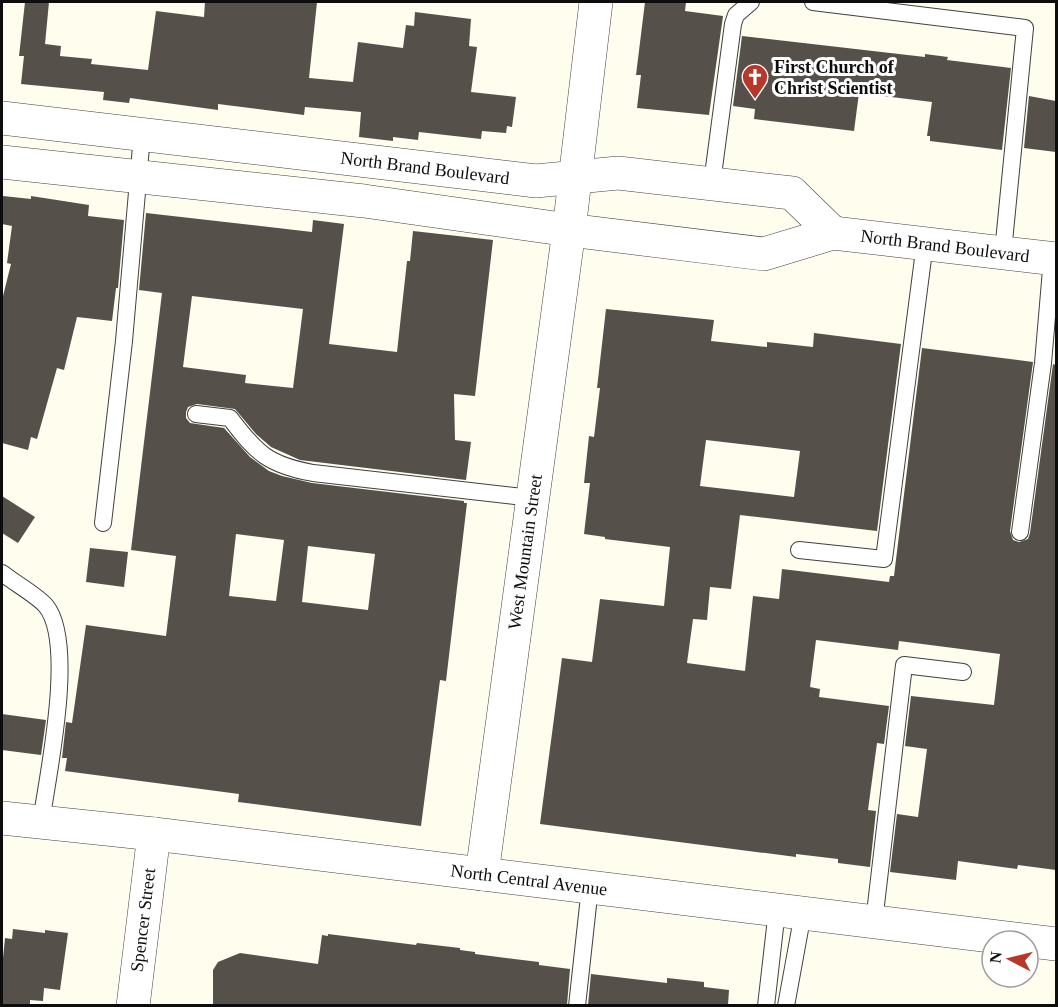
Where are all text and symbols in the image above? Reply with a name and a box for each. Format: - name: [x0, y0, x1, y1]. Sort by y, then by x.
- place label: First Church of Christ Scientist: [774, 57, 895, 98]
- church icon: First Church of Christ Scientist: [740, 62, 770, 100]
- street label: North Brand Boulevard: [339, 148, 511, 188]
- street label: North Brand Boulevard: [859, 226, 1031, 266]
- street label: West Mountain Street: [504, 473, 546, 631]
- street label: North Central Avenue: [450, 860, 608, 900]
- street label: Spencer Street: [127, 867, 159, 973]
- north arrow: [980, 929, 1040, 989]
- text: N: [986, 950, 1005, 964]

